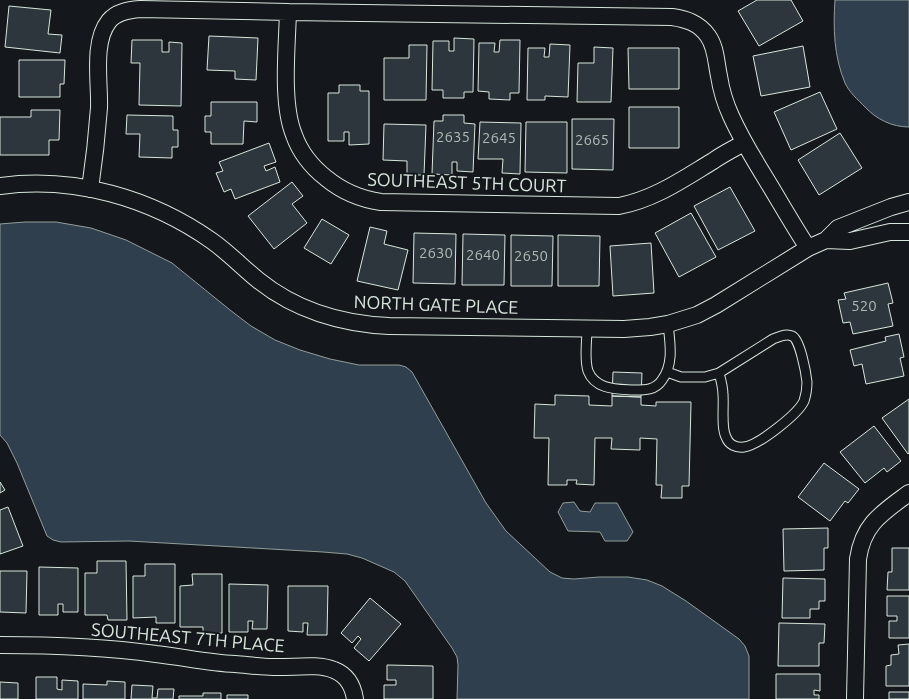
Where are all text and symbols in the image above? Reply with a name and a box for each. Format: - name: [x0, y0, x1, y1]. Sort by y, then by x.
- house number: 2635: [436, 128, 470, 145]
- house number: 2645: [482, 129, 516, 146]
- house number: 2665: [575, 131, 609, 148]
- street label: SOUTHEAST 5TH COURT: [367, 169, 567, 195]
- house number: 2630: [419, 244, 453, 261]
- house number: 2640: [466, 246, 500, 263]
- house number: 2650: [514, 247, 548, 264]
- street label: NORTH GATE PLACE: [353, 291, 519, 317]
- house number: 520: [851, 297, 877, 314]
- street label: SOUTHEAST 7TH PLACE: [90, 619, 286, 655]

